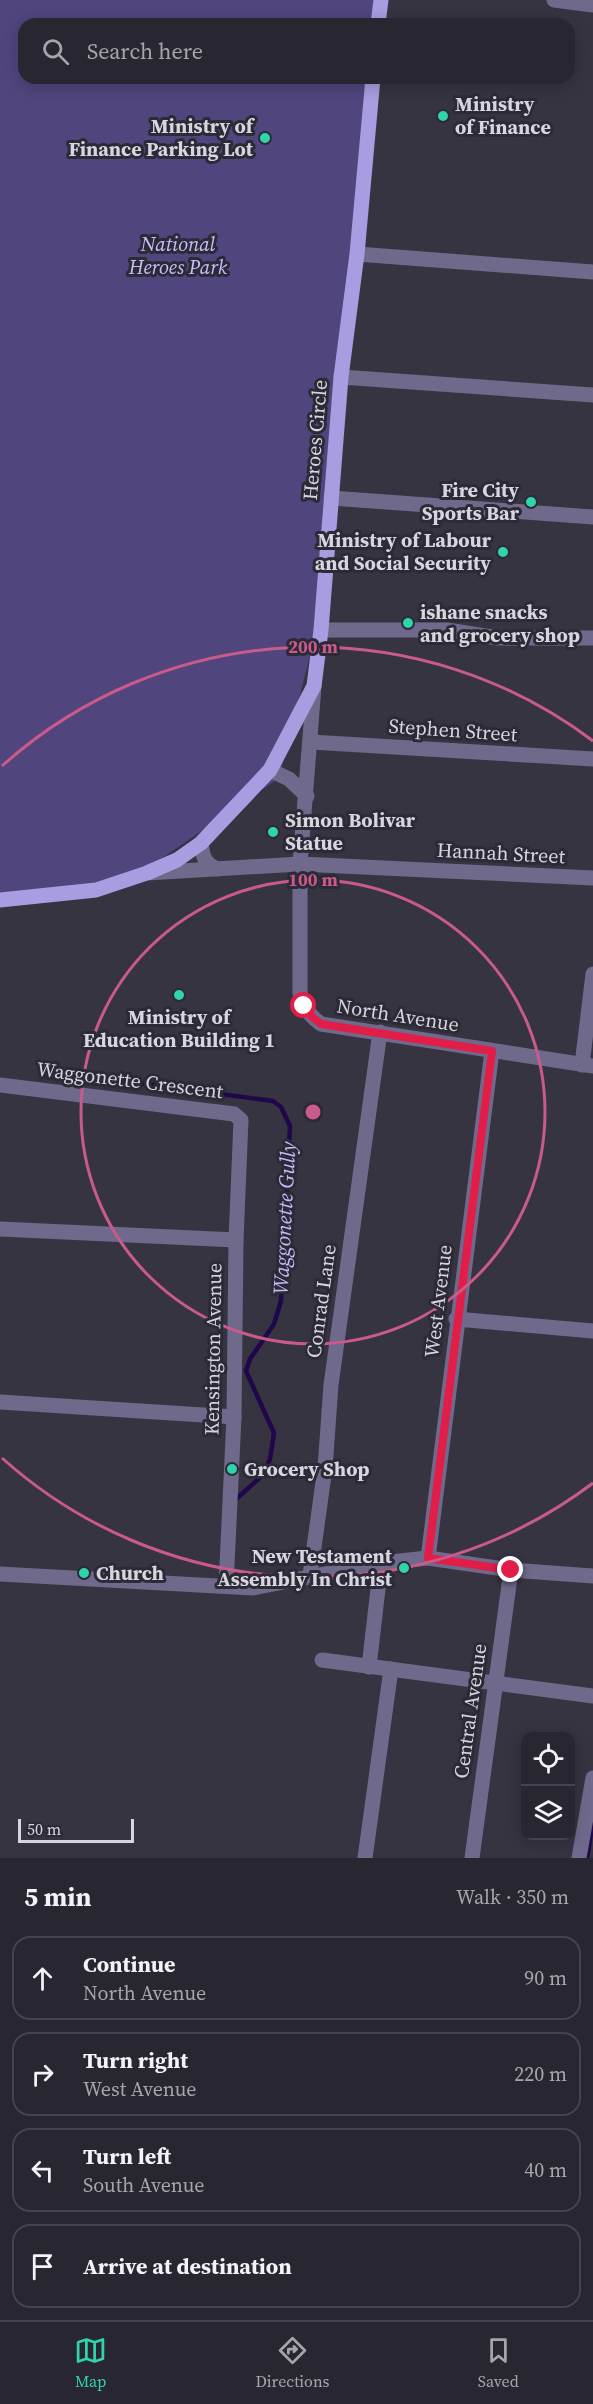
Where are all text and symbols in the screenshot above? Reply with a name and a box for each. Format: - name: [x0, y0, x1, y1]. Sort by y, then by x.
- search box: [18, 18, 575, 84]
- icon: search: [39, 35, 72, 68]
- text: Search here: [87, 36, 203, 66]
- place label: Ministry of Finance: [455, 90, 551, 141]
- marker: Ministry of Finance: [436, 109, 450, 123]
- place label: Ministry of Finance Parking Lot: [69, 112, 256, 163]
- marker: Ministry of Finance Parking Lot: [258, 131, 272, 145]
- park label: National Heroes Park: [128, 230, 228, 281]
- street label: Heroes Circle: [296, 379, 334, 501]
- place label: Fire City Sports Bar: [422, 476, 520, 527]
- marker: Fire City Sports Bar: [524, 495, 538, 509]
- place label: Ministry of Labour and Social Security: [315, 526, 492, 577]
- marker: Ministry of Labour and Social Security: [496, 545, 510, 559]
- place label: ishane snacks and grocery shop: [420, 598, 580, 649]
- marker: ishane snacks and grocery shop: [401, 616, 415, 630]
- text: 200 m: [288, 634, 338, 659]
- street label: Stephen Street: [388, 712, 519, 748]
- place label: Simon Bolivar Statue: [285, 806, 416, 857]
- marker: Simon Bolivar Statue: [266, 825, 280, 839]
- street label: Hannah Street: [436, 836, 566, 870]
- text: 100 m: [288, 867, 338, 892]
- marker: Ministry of Education Building 1: [172, 988, 186, 1002]
- route start: [290, 992, 316, 1018]
- street label: North Avenue: [335, 992, 461, 1038]
- place label: Ministry of Education Building 1: [83, 1003, 275, 1054]
- street label: Waggonette Crescent: [35, 1055, 225, 1105]
- centre of rings: [303, 1102, 323, 1122]
- water label: Waggonette Gully: [266, 1140, 303, 1295]
- street label: Conrad Lane: [299, 1242, 343, 1360]
- street label: West Avenue: [417, 1243, 459, 1359]
- street label: Kensington Avenue: [197, 1263, 229, 1435]
- place label: Grocery Shop: [244, 1455, 369, 1483]
- marker: Grocery Shop: [225, 1462, 239, 1476]
- place label: New Testament Assembly In Christ: [217, 1542, 393, 1593]
- route end: [497, 1556, 523, 1582]
- place label: Church: [96, 1559, 164, 1587]
- marker: New Testament Assembly In Christ: [397, 1561, 411, 1575]
- marker: Church: [77, 1566, 91, 1580]
- street label: Central Avenue: [447, 1642, 493, 1780]
- map controls: [521, 1732, 575, 1840]
- button: locate: [521, 1732, 575, 1786]
- button: layers: [521, 1786, 575, 1840]
- scale bar: [18, 1816, 134, 1844]
- text: 50 m: [27, 1818, 61, 1840]
- text: 5 min: [24, 1879, 91, 1915]
- text: Walk · 350 m: [456, 1883, 569, 1911]
- text: Continue: [83, 1949, 176, 1979]
- icon: ahead: [26, 1962, 59, 1995]
- text: 90 m: [524, 1964, 567, 1992]
- text: North Avenue: [83, 1979, 206, 2007]
- text: Turn right: [83, 2045, 188, 2075]
- icon: right: [26, 2058, 59, 2091]
- text: 220 m: [514, 2060, 567, 2088]
- text: West Avenue: [83, 2075, 197, 2103]
- text: Turn left: [83, 2141, 171, 2171]
- icon: left: [26, 2154, 59, 2187]
- text: 40 m: [524, 2156, 567, 2184]
- text: South Avenue: [83, 2171, 205, 2199]
- icon: arrive: [26, 2250, 59, 2283]
- text: Arrive at destination: [83, 2251, 292, 2281]
- tab: Map: [74, 2334, 107, 2392]
- tab: Directions: [255, 2334, 330, 2392]
- tab: Saved: [478, 2334, 519, 2392]

